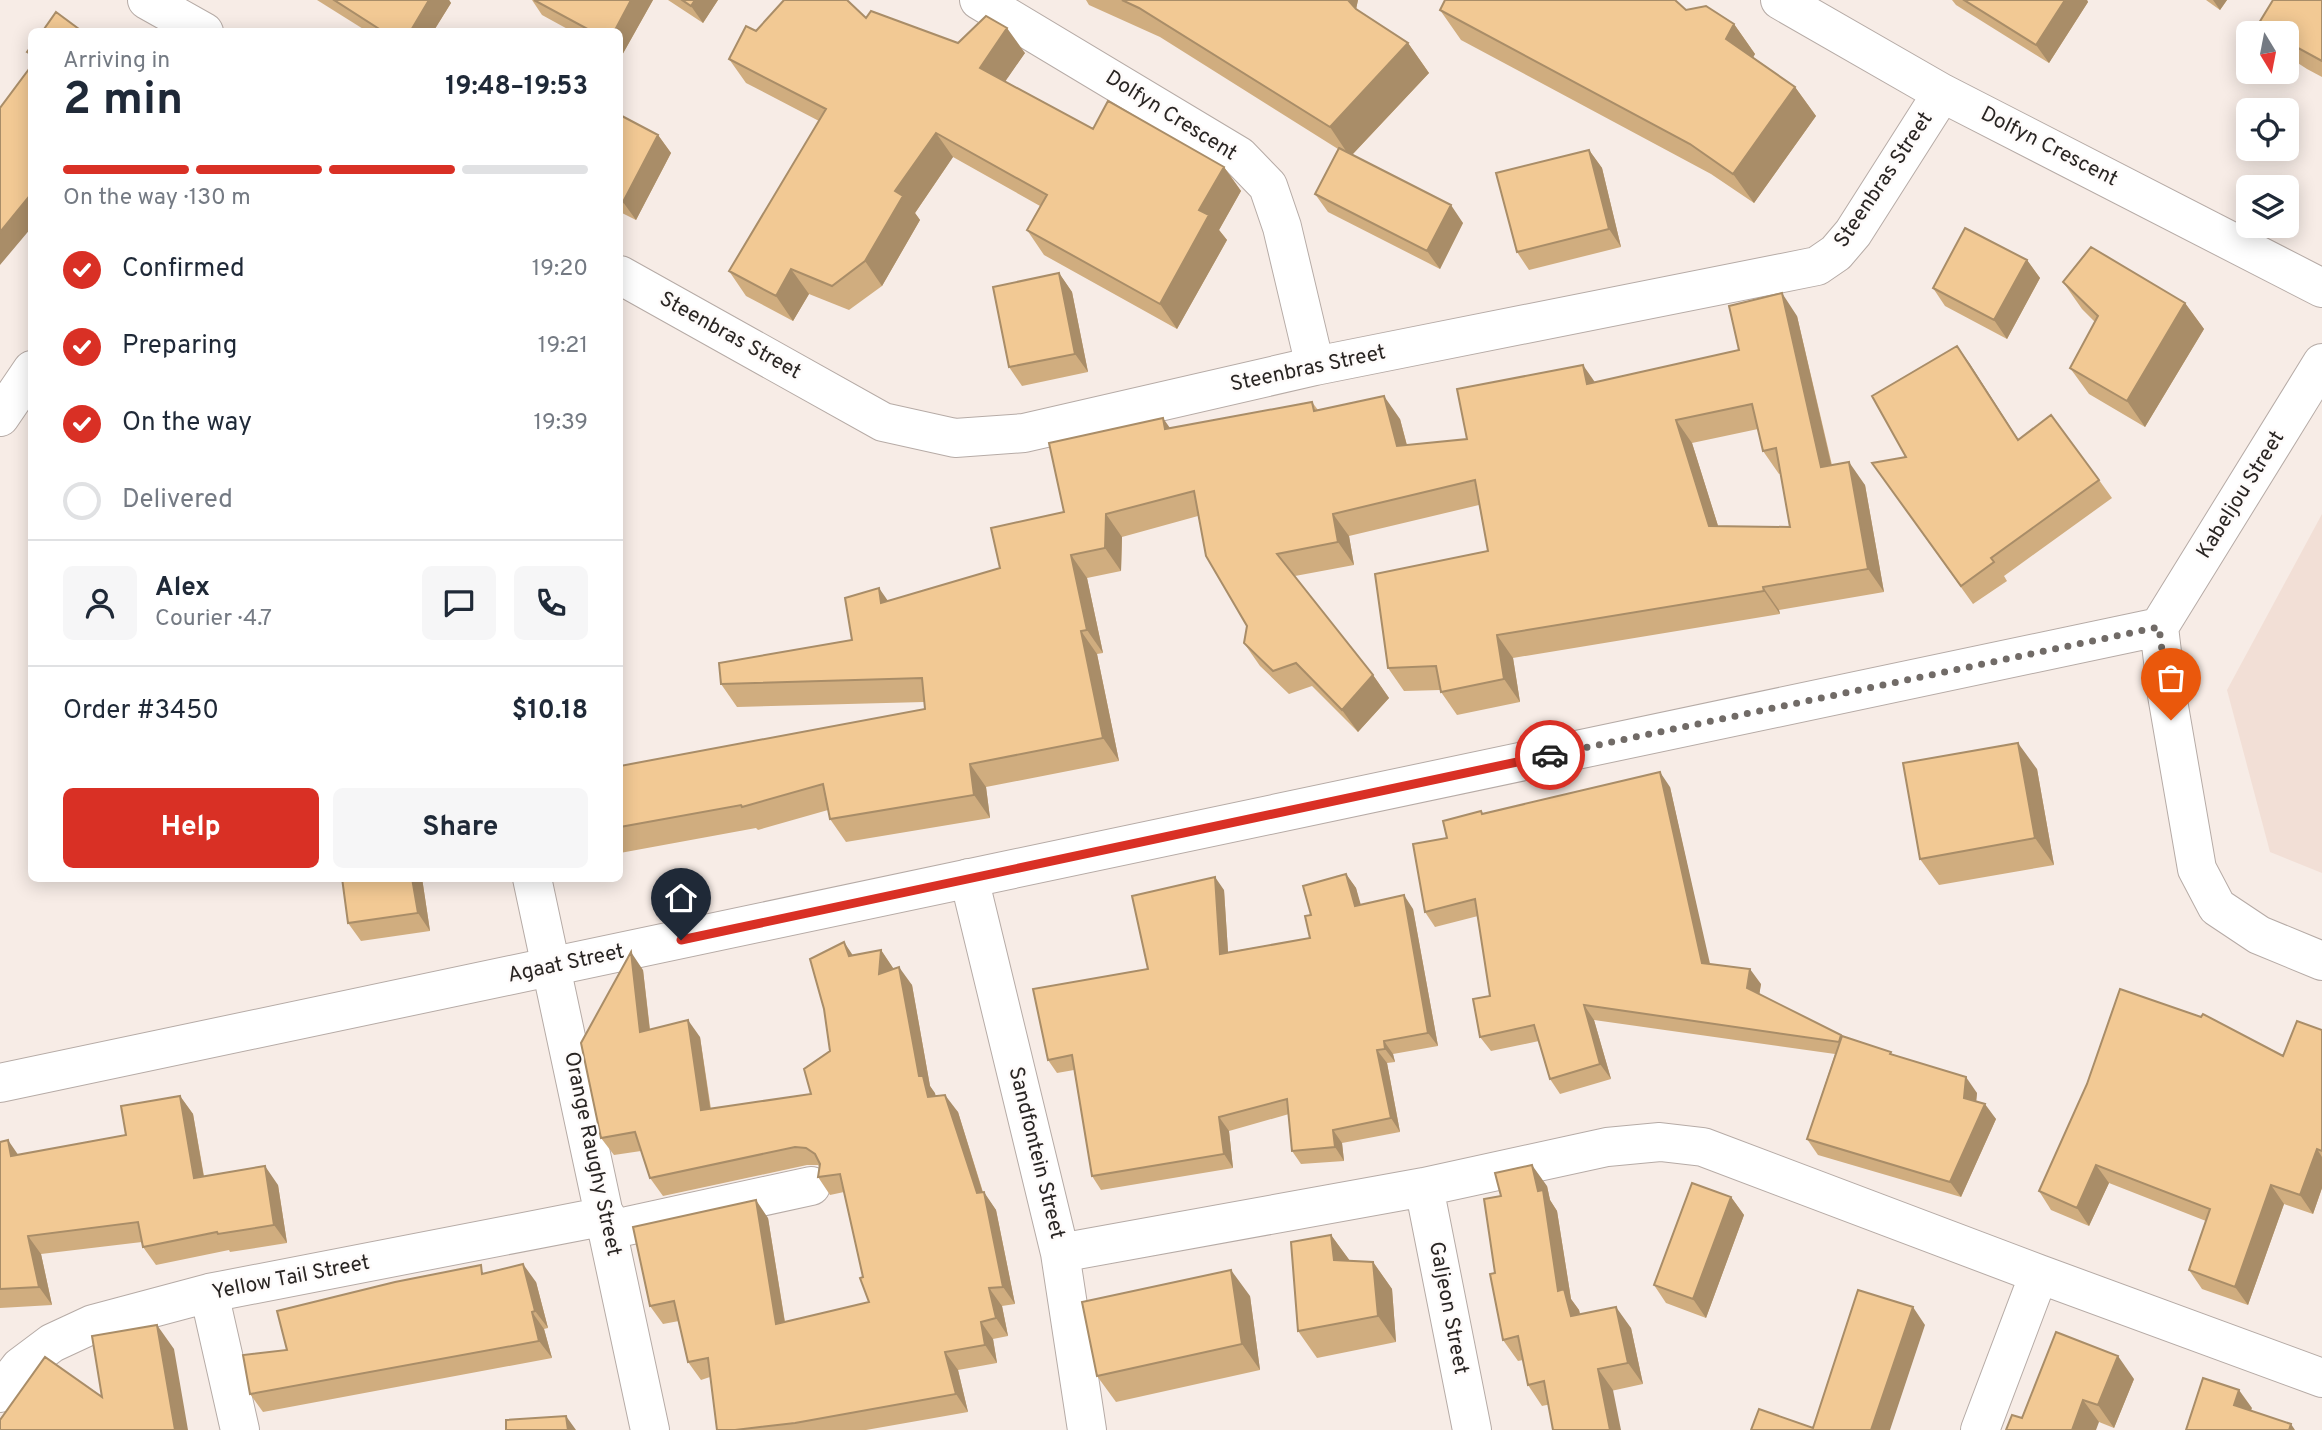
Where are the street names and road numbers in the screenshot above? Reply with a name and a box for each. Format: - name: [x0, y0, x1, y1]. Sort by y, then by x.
- street label: Dolfyn Crescent: [1100, 65, 1242, 167]
- street label: Dolfyn Crescent: [1976, 101, 2122, 193]
- street label: Steenbras Street: [1829, 107, 1939, 253]
- street label: Steenbras Street: [654, 286, 806, 386]
- street label: Steenbras Street: [1228, 339, 1388, 399]
- street label: Kabeljou Street: [2191, 426, 2291, 564]
- street label: Agaat Street: [505, 938, 627, 990]
- street label: Orange Raughy Street: [557, 1049, 627, 1259]
- street label: Sandfontein Street: [1002, 1064, 1070, 1242]
- street label: Galjeon Street: [1422, 1239, 1474, 1377]
- street label: Yellow Tail Street: [210, 1249, 372, 1307]

